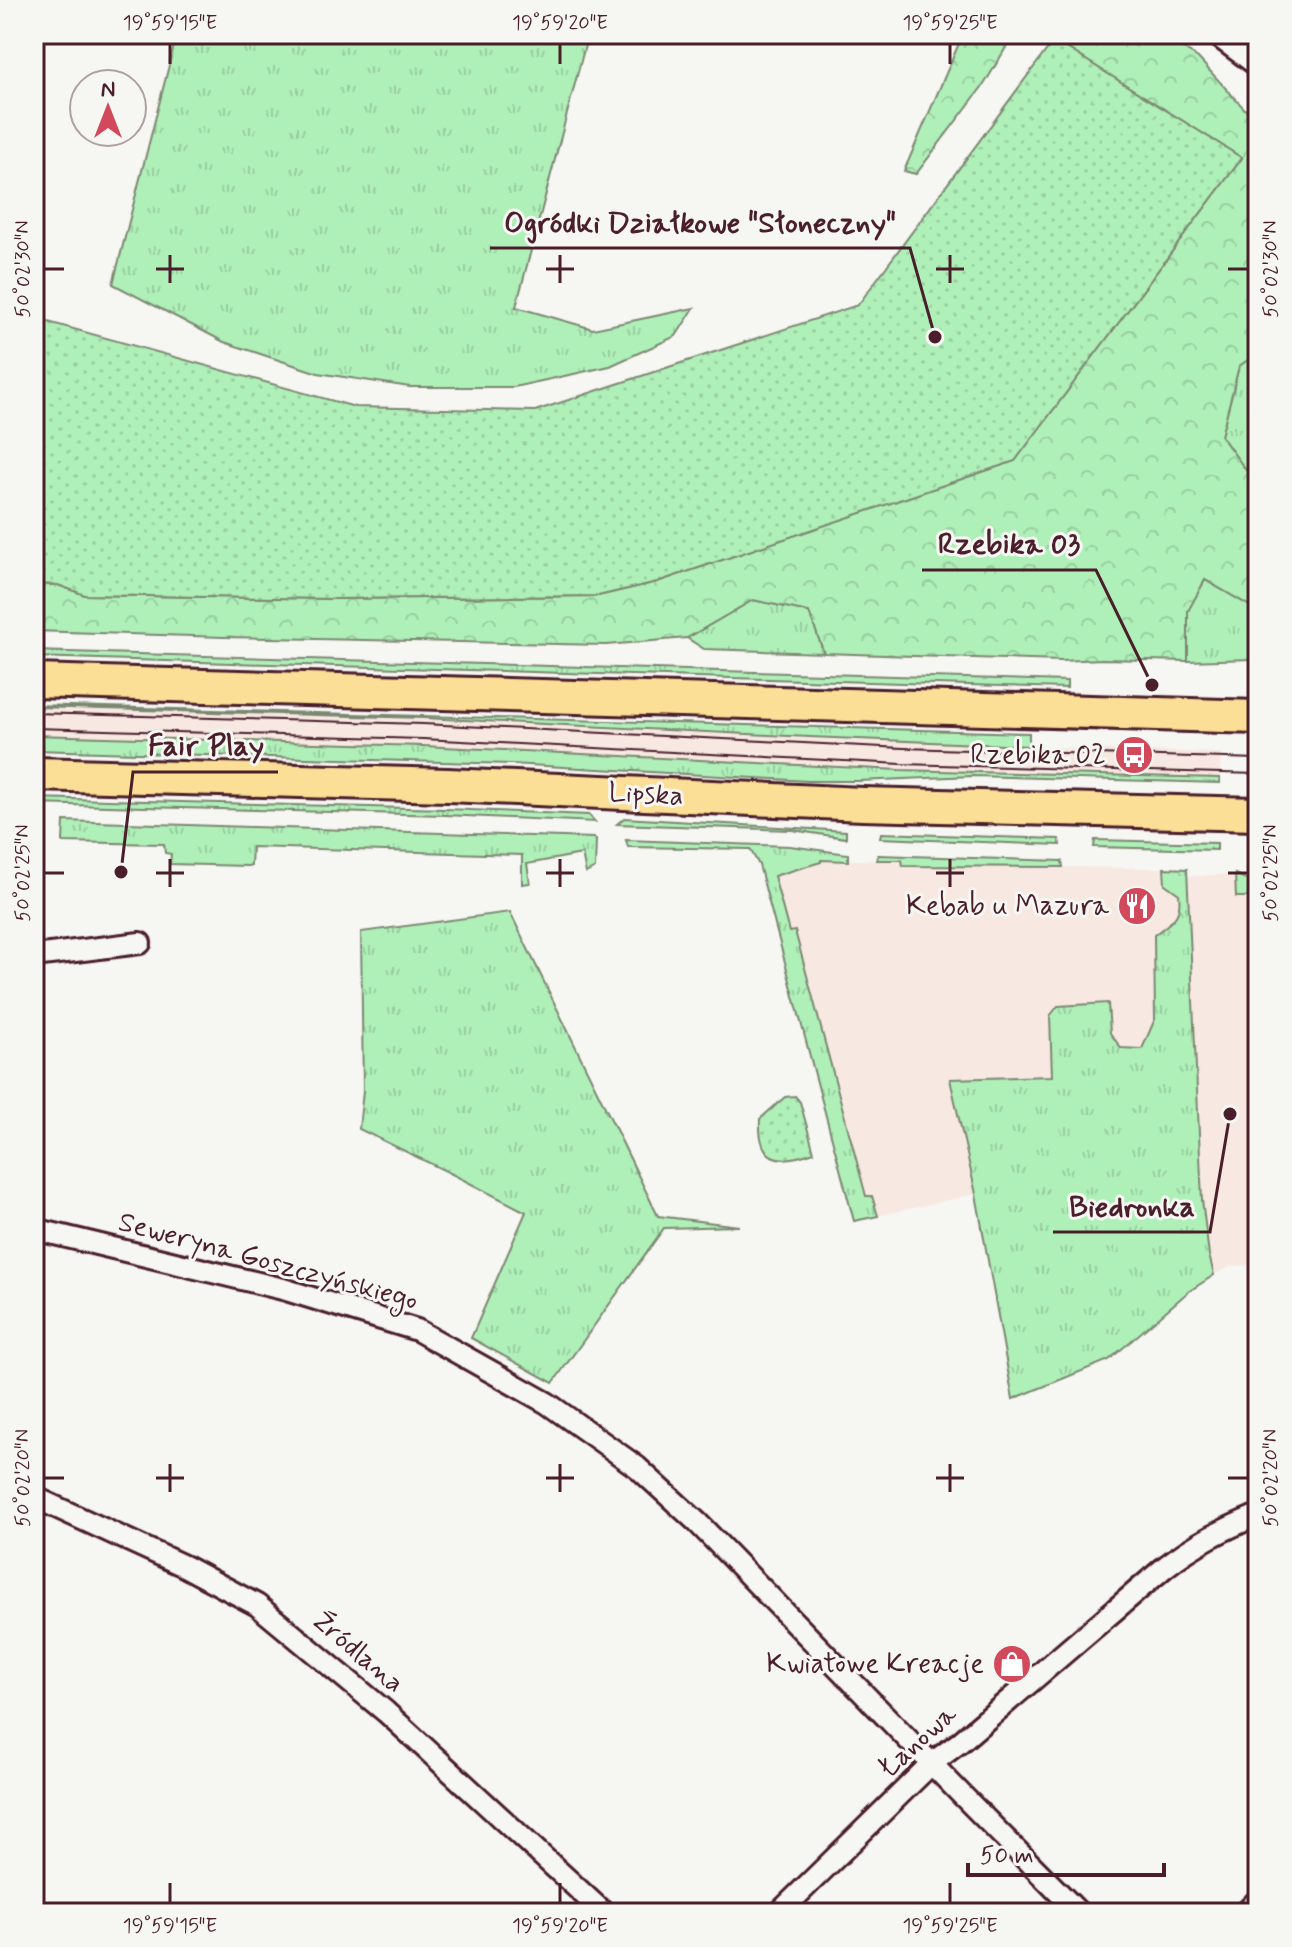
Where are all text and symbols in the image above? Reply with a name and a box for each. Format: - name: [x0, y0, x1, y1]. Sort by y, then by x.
- text: 19°59'15"E: [123, 10, 217, 37]
- text: 19°59'20"E: [512, 10, 608, 37]
- text: 19°59'25"E: [902, 10, 998, 37]
- north arrow: [68, 68, 148, 148]
- text: N: [101, 76, 115, 104]
- callout: Ogródki Działkowe "Słoneczny": [490, 194, 910, 248]
- text: Ogródki Działkowe "Słoneczny": [504, 204, 896, 244]
- text: 50°02'30"N: [10, 220, 37, 318]
- text: 50°02'30"N: [1258, 220, 1285, 318]
- callout: Rzebika 03: [922, 516, 1096, 570]
- text: Rzebika 03: [938, 525, 1080, 564]
- callout: Fair Play: [133, 718, 278, 772]
- text: Fair Play: [148, 727, 264, 766]
- bus stop icon: Rzebika 02: [1113, 734, 1155, 776]
- place label: Rzebika 02: [970, 737, 1106, 774]
- street label: Lipska: [608, 775, 684, 815]
- text: 50°02'25"N: [10, 824, 37, 922]
- text: 50°02'25"N: [1258, 824, 1285, 922]
- restaurant icon: Kebab u Mazura: [1116, 885, 1158, 927]
- place label: Kebab u Mazura: [906, 888, 1109, 925]
- callout: Biedronka: [1053, 1178, 1210, 1232]
- text: Biedronka: [1069, 1188, 1195, 1227]
- street label: Seweryna Goszczyńskiego: [114, 1204, 422, 1322]
- text: 50°02'20"N: [10, 1429, 37, 1527]
- text: 50°02'20"N: [1258, 1429, 1285, 1527]
- street label: Źródlana: [304, 1604, 412, 1702]
- shop icon: Kwiatowe Kreacje: [991, 1643, 1033, 1685]
- place label: Kwiatowe Kreacje: [766, 1646, 984, 1683]
- street label: Łanowa: [871, 1697, 965, 1787]
- scale bar: [968, 1827, 1164, 1877]
- text: 50 m: [980, 1841, 1034, 1872]
- text: 19°59'15"E: [123, 1913, 217, 1940]
- text: 19°59'20"E: [512, 1913, 608, 1940]
- text: 19°59'25"E: [902, 1913, 998, 1940]

